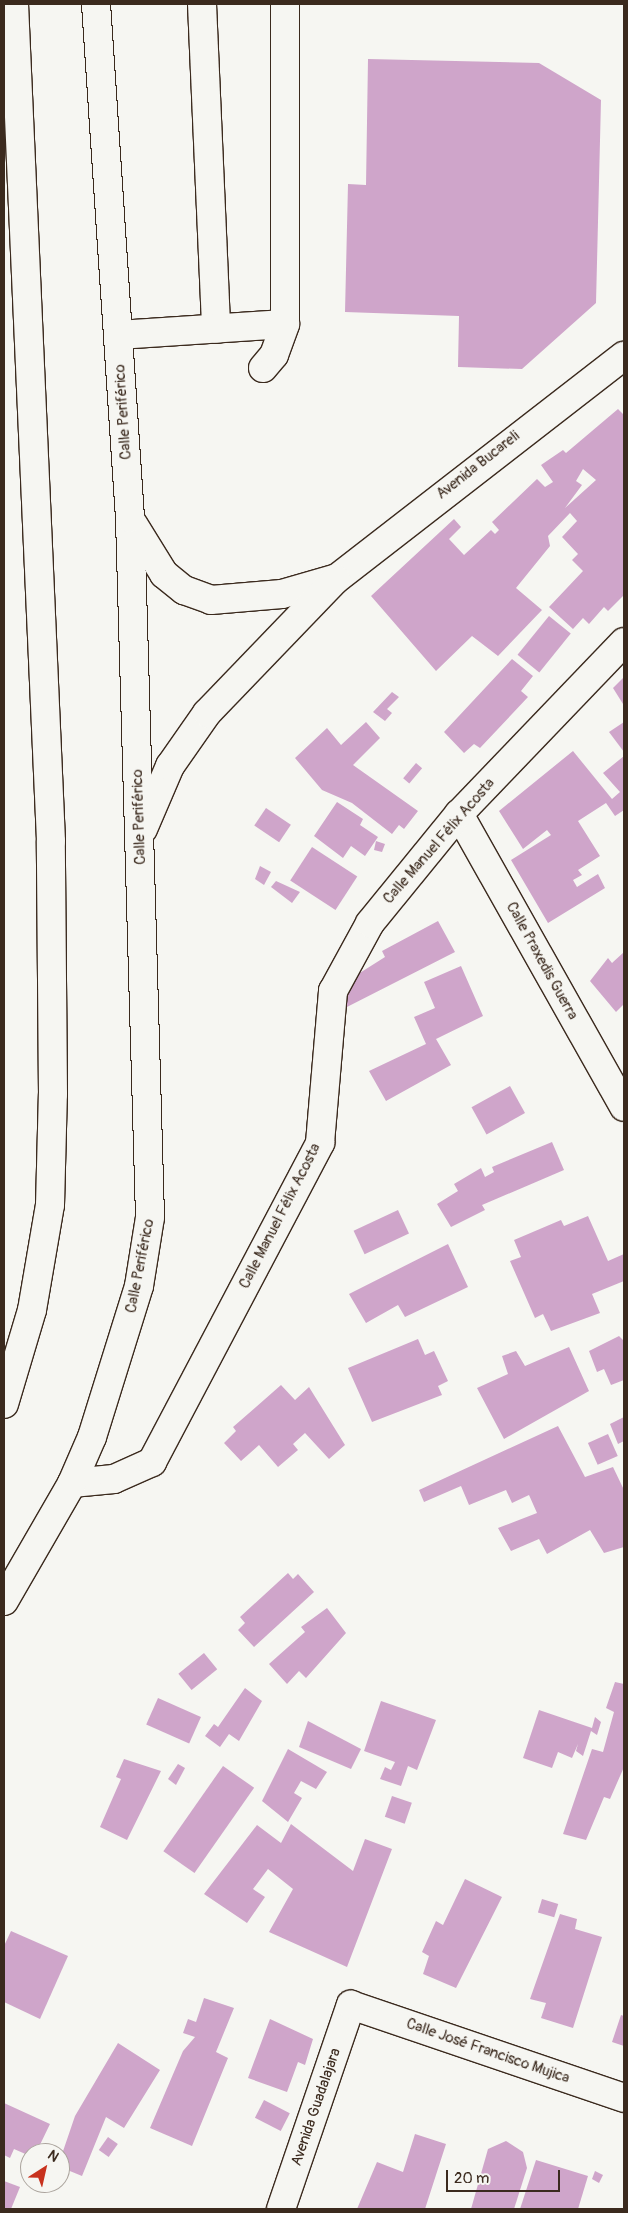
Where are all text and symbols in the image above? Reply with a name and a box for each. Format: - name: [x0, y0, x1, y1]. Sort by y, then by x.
- street label: Calle Periférico: [111, 364, 135, 460]
- street label: Avenida Bucareli: [433, 427, 523, 503]
- street label: Calle Periférico: [128, 769, 150, 865]
- street label: Calle Manuel Félix Acosta: [379, 774, 499, 908]
- street label: Calle Praxedis Guerra: [502, 899, 582, 1023]
- street label: Calle Manuel Félix Acosta: [235, 1140, 325, 1292]
- street label: Calle Periférico: [122, 1217, 158, 1315]
- street label: Calle José Francisco Mujica: [404, 2015, 572, 2087]
- street label: Avenida Guadalajara: [287, 2046, 345, 2168]
- north arrow: [20, 2143, 70, 2193]
- text: N: [45, 2146, 62, 2166]
- scale bar: [448, 2160, 562, 2192]
- text: 20 m: [454, 2169, 489, 2188]

